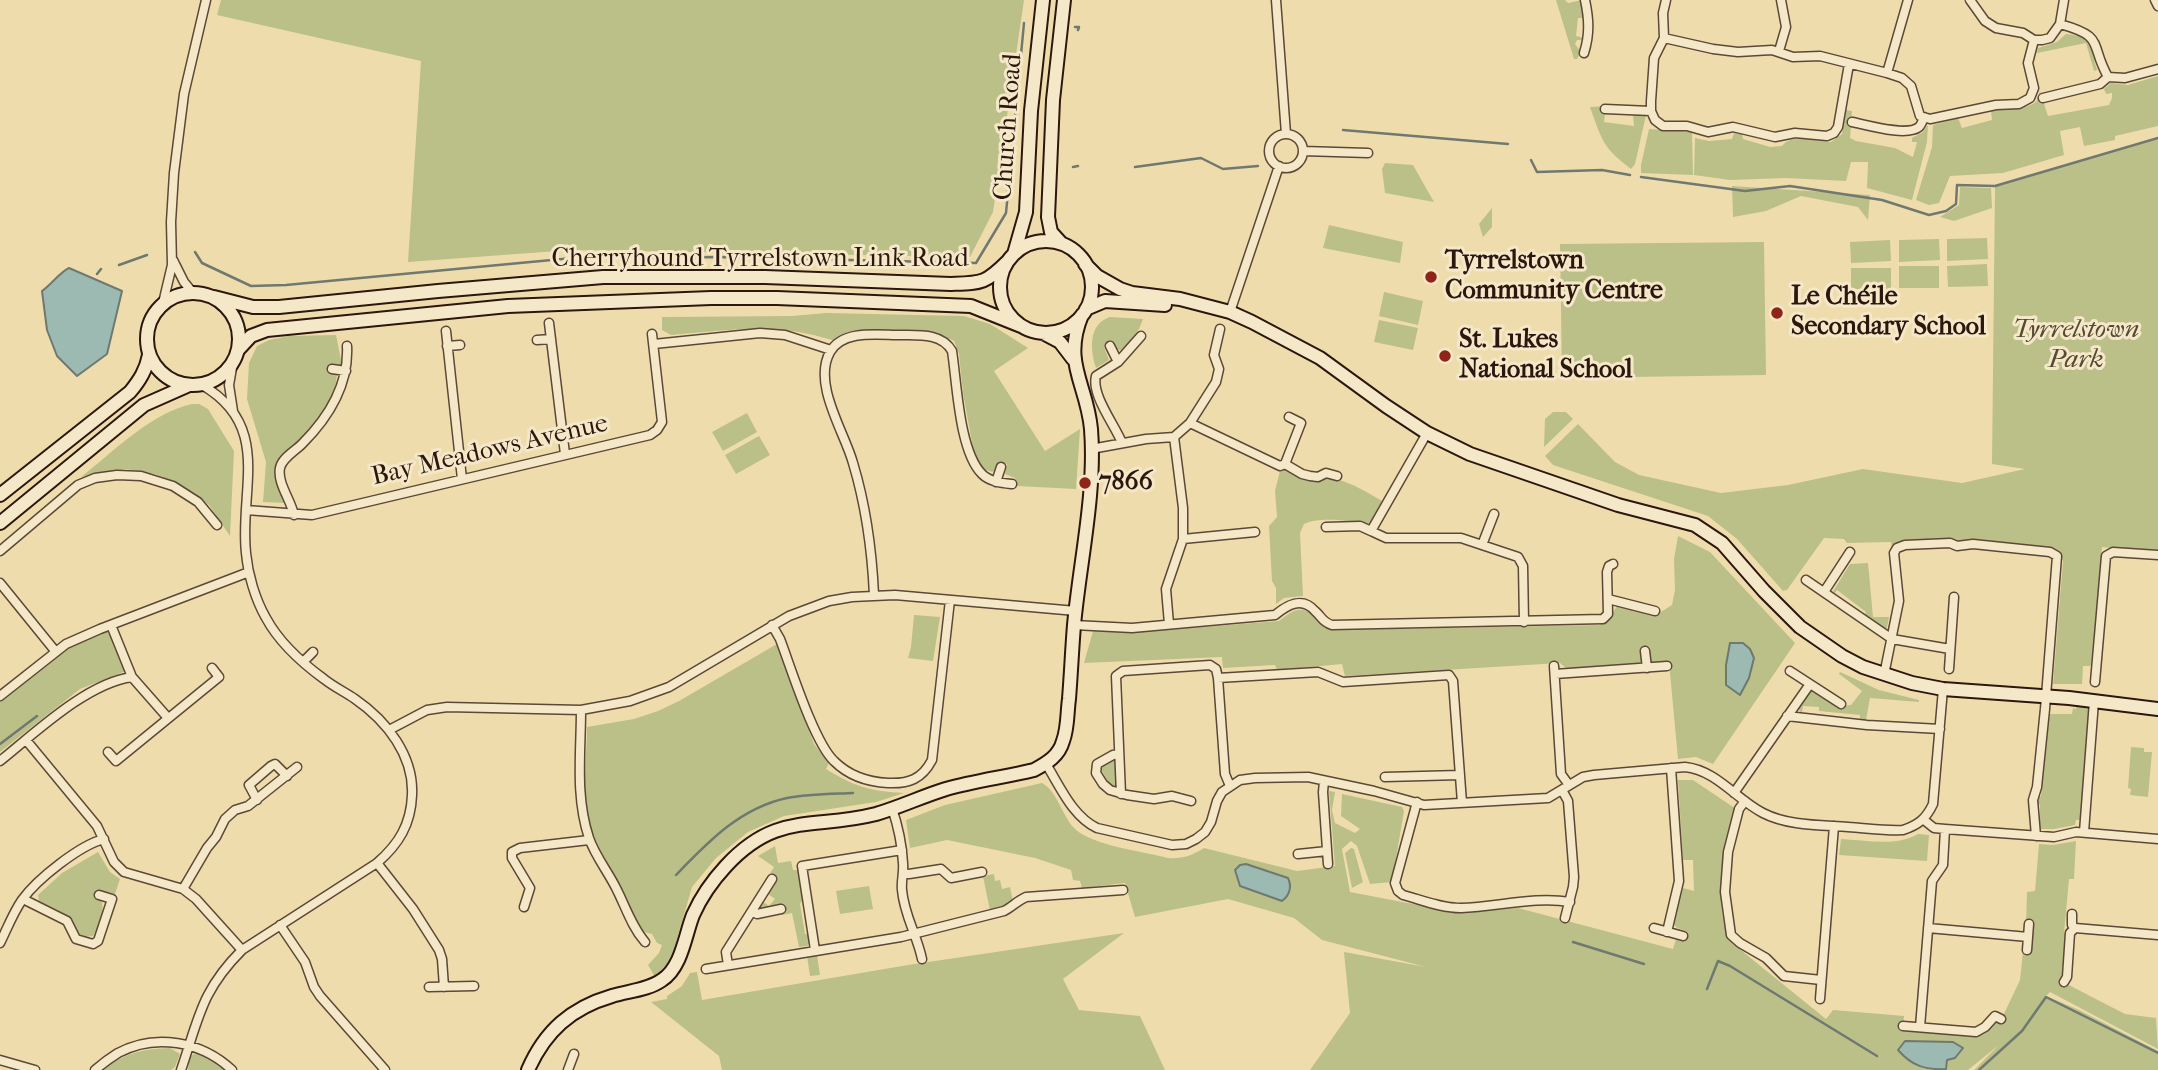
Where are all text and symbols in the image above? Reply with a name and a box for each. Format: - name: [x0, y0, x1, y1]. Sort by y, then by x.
- street label: Church Road: [988, 53, 1030, 201]
- street label: Cherryhound Tyrrelstown Link Road: [551, 244, 969, 276]
- place label: Tyrrelstown Community Centre: [1445, 246, 1663, 308]
- marker: Tyrrelstown Community Centre: [1423, 269, 1439, 285]
- place label: Le Chéile Secondary School: [1791, 282, 1986, 344]
- marker: Le Chéile Secondary School: [1769, 305, 1785, 321]
- park label: Tyrrelstown Park: [2013, 315, 2139, 376]
- place label: St. Lukes National School: [1459, 325, 1632, 386]
- marker: St. Lukes National School: [1437, 348, 1453, 364]
- street label: Bay Meadows Avenue: [369, 409, 611, 493]
- place label: 7866: [1099, 467, 1153, 499]
- marker: 7866: [1077, 475, 1093, 491]

